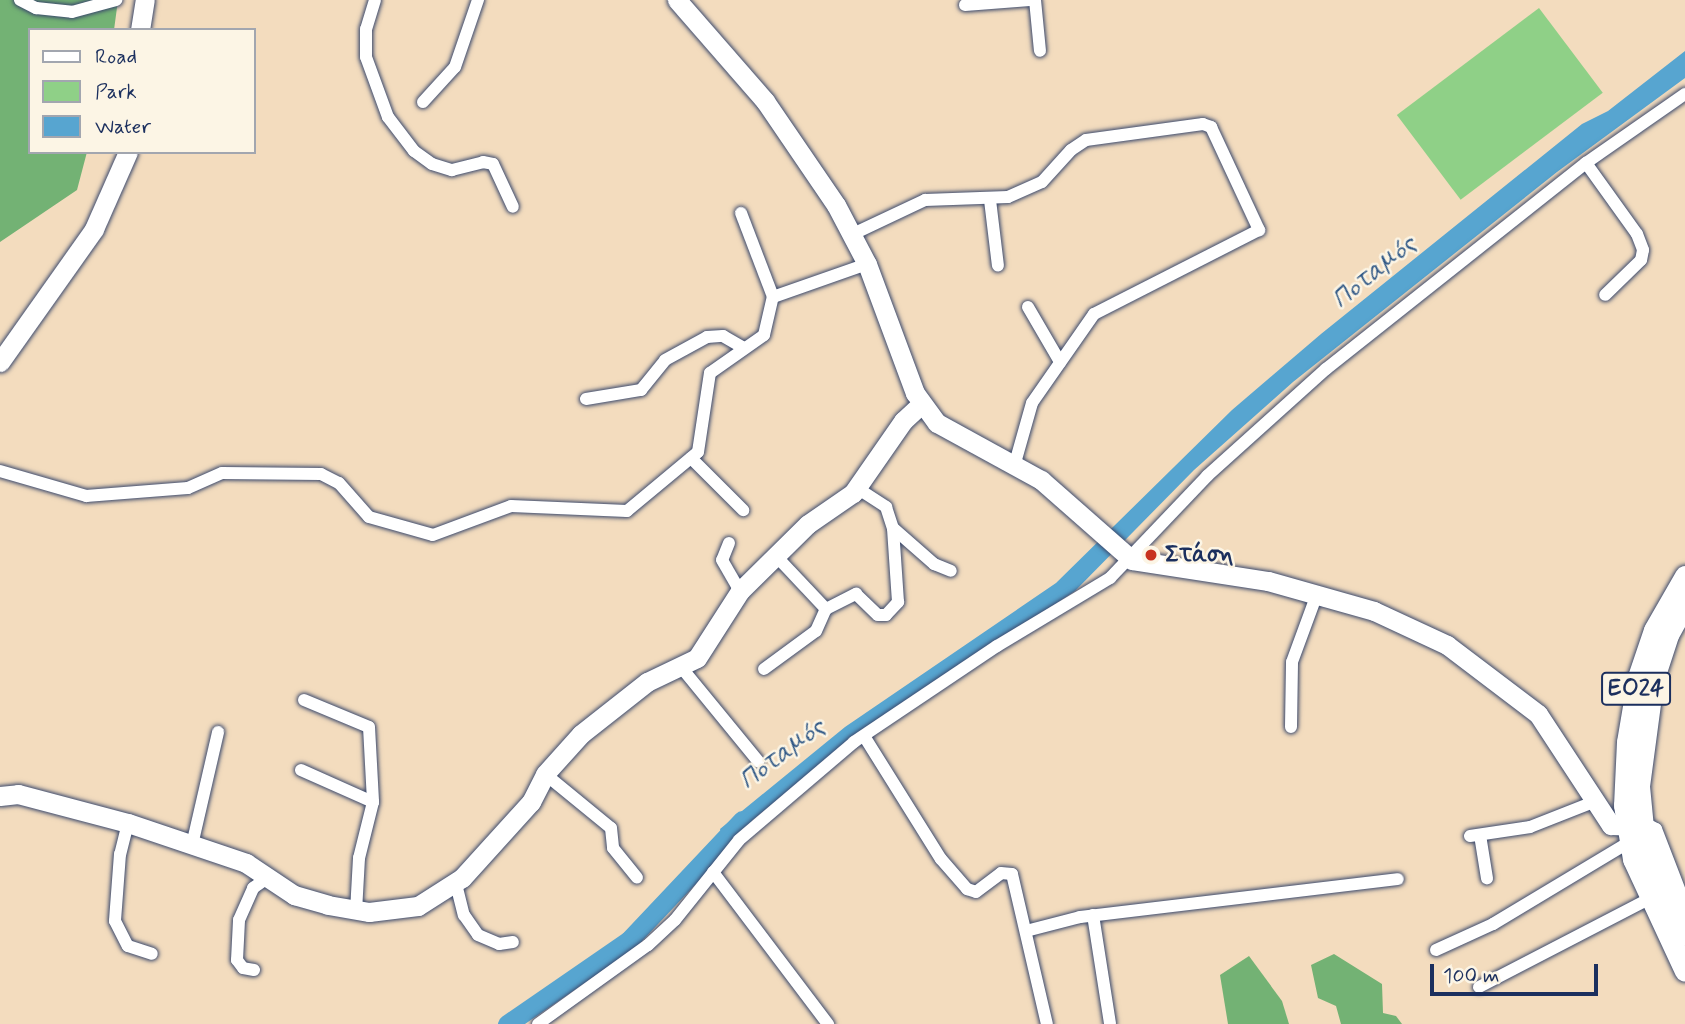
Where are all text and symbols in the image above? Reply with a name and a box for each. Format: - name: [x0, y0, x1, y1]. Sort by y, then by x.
- legend: [28, 28, 256, 154]
- text: Road: [95, 43, 137, 71]
- text: Park: [95, 78, 137, 106]
- text: Water: [95, 113, 151, 141]
- water label: Ποταμός: [1327, 230, 1423, 316]
- place label: Στάση: [1165, 541, 1233, 569]
- marker: Στάση: [1143, 547, 1159, 563]
- road number: ΕΟ24: [1601, 670, 1671, 708]
- water label: Ποταμός: [734, 713, 832, 797]
- scale bar: [1433, 950, 1601, 994]
- text: 100 m: [1443, 962, 1499, 990]

